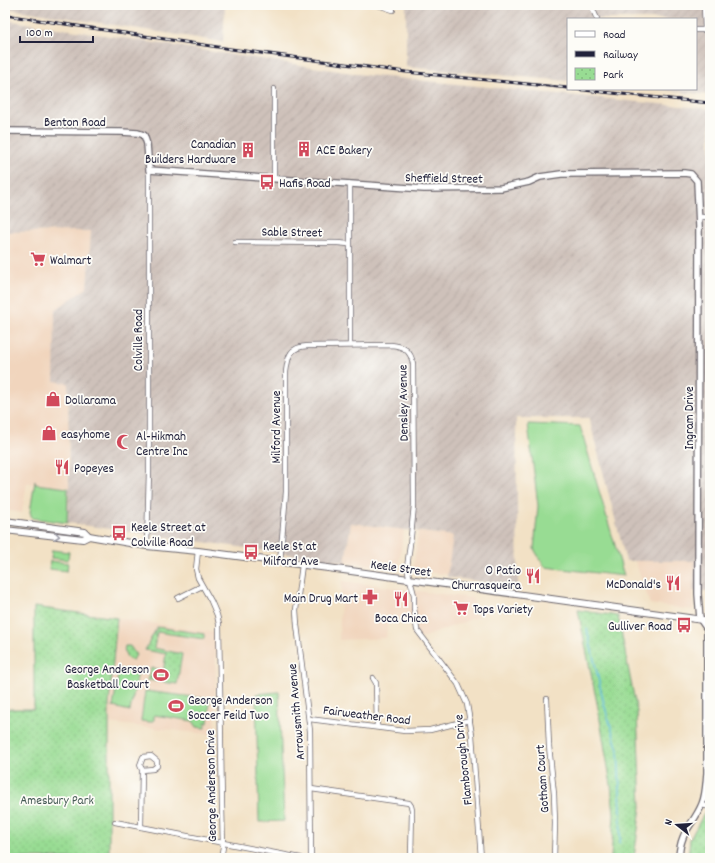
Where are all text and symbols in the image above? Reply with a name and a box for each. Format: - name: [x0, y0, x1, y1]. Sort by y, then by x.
- scale bar: [20, 18, 93, 44]
- legend: [567, 18, 697, 90]
- text: 100 m: [26, 25, 53, 42]
- text: Road: [603, 27, 625, 44]
- text: Railway: [603, 47, 639, 64]
- text: Park: [603, 67, 624, 84]
- street label: Benton Road: [44, 114, 106, 133]
- place label: Canadian Builders Hardware: [145, 136, 236, 170]
- building icon: ACE Bakery: [295, 140, 313, 158]
- building icon: Canadian Builders Hardware: [239, 141, 257, 159]
- place label: ACE Bakery: [316, 142, 373, 161]
- street label: Sheffield Street: [405, 169, 483, 190]
- bus stop icon: Hafis Road: [258, 173, 276, 191]
- place label: Hafis Road: [279, 175, 331, 194]
- street label: Sable Street: [261, 223, 323, 244]
- supermarket icon: Walmart: [29, 250, 47, 268]
- place label: Walmart: [50, 252, 92, 271]
- street label: Colville Road: [130, 309, 149, 371]
- street label: Densley Avenue: [394, 364, 415, 441]
- street label: Ingram Drive: [681, 386, 700, 450]
- shop icon: Dollarama: [44, 390, 62, 408]
- street label: Milford Avenue: [268, 390, 287, 463]
- place label: Dollarama: [65, 392, 117, 411]
- shop icon: easyhome: [40, 424, 58, 442]
- place label: easyhome: [61, 426, 110, 445]
- place label: Al-Hikmah Centre Inc: [136, 428, 188, 462]
- mosque icon: Al-Hikmah Centre Inc: [115, 433, 133, 451]
- restaurant icon: Popeyes: [53, 458, 71, 476]
- place label: Popeyes: [74, 460, 114, 479]
- place label: Keele Street at Colville Road: [131, 519, 206, 553]
- bus stop icon: Keele Street at Colville Road: [110, 524, 128, 542]
- one-way arrow: [54, 531, 60, 540]
- place label: Keele St at Milford Ave: [263, 538, 319, 572]
- bus stop icon: Keele St at Milford Ave: [242, 543, 260, 561]
- street label: Keele Street: [369, 556, 432, 583]
- place label: O Patio Churrasqueira: [451, 562, 522, 596]
- restaurant icon: O Patio Churrasqueira: [524, 567, 542, 585]
- restaurant icon: McDonald's: [664, 574, 682, 592]
- place label: McDonald's: [606, 576, 661, 595]
- pharmacy icon: Main Drug Mart: [361, 588, 379, 606]
- place label: Main Drug Mart: [284, 590, 358, 609]
- restaurant icon: Boca Chica: [392, 590, 410, 608]
- supermarket icon: Tops Variety: [452, 599, 470, 617]
- place label: Tops Variety: [473, 601, 533, 620]
- place label: Boca Chica: [375, 610, 428, 629]
- bus stop icon: Gulliver Road: [675, 616, 693, 634]
- place label: Gulliver Road: [608, 618, 672, 637]
- place label: George Anderson Basketball Court: [65, 661, 149, 695]
- street label: Arrowsmith Avenue: [284, 662, 311, 761]
- sports icon: George Anderson Basketball Court: [152, 666, 170, 684]
- place label: George Anderson Soccer Feild Two: [188, 692, 272, 726]
- sports icon: George Anderson Soccer Feild Two: [167, 697, 185, 715]
- street label: Fairweather Road: [322, 702, 411, 731]
- street label: Flamborough Drive: [450, 713, 479, 806]
- street label: George Anderson Drive: [202, 729, 223, 842]
- street label: Gotham Court: [532, 744, 555, 814]
- park label: Amesbury Park: [20, 792, 94, 811]
- north arrow: [657, 805, 697, 845]
- text: N: [661, 817, 678, 828]

